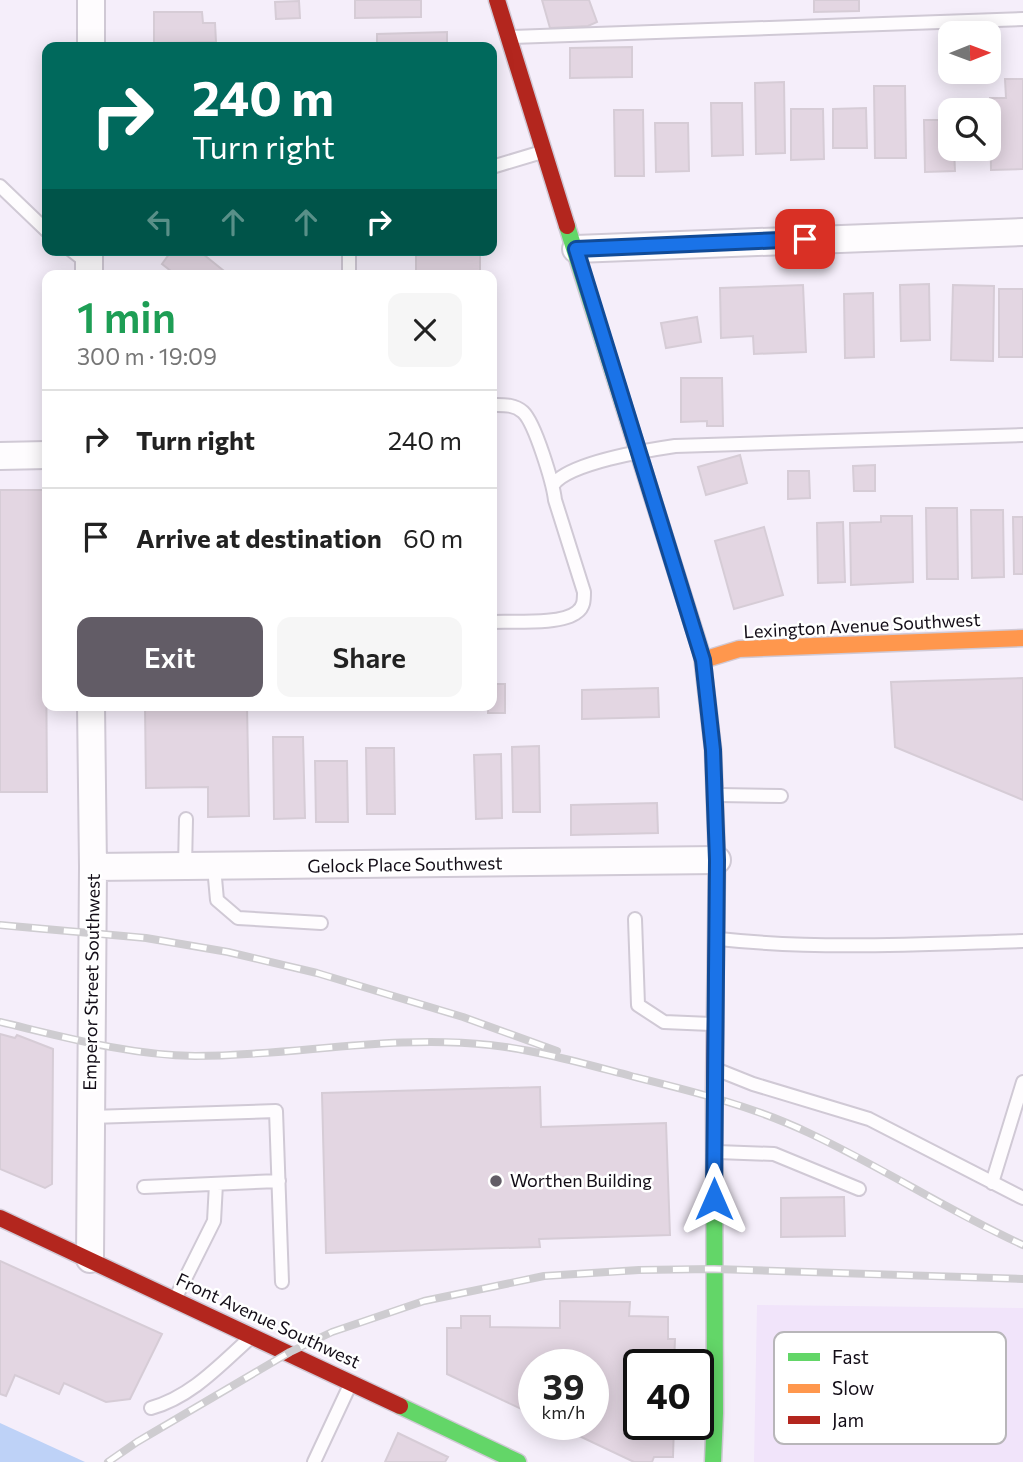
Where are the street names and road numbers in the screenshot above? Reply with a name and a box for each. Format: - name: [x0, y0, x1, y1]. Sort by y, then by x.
- street label: Lexington Avenue Southwest: [743, 608, 981, 642]
- street label: Gelock Place Southwest: [307, 851, 503, 877]
- street label: Emperor Street Southwest: [78, 873, 104, 1091]
- street label: Front Avenue Southwest: [173, 1268, 364, 1372]

